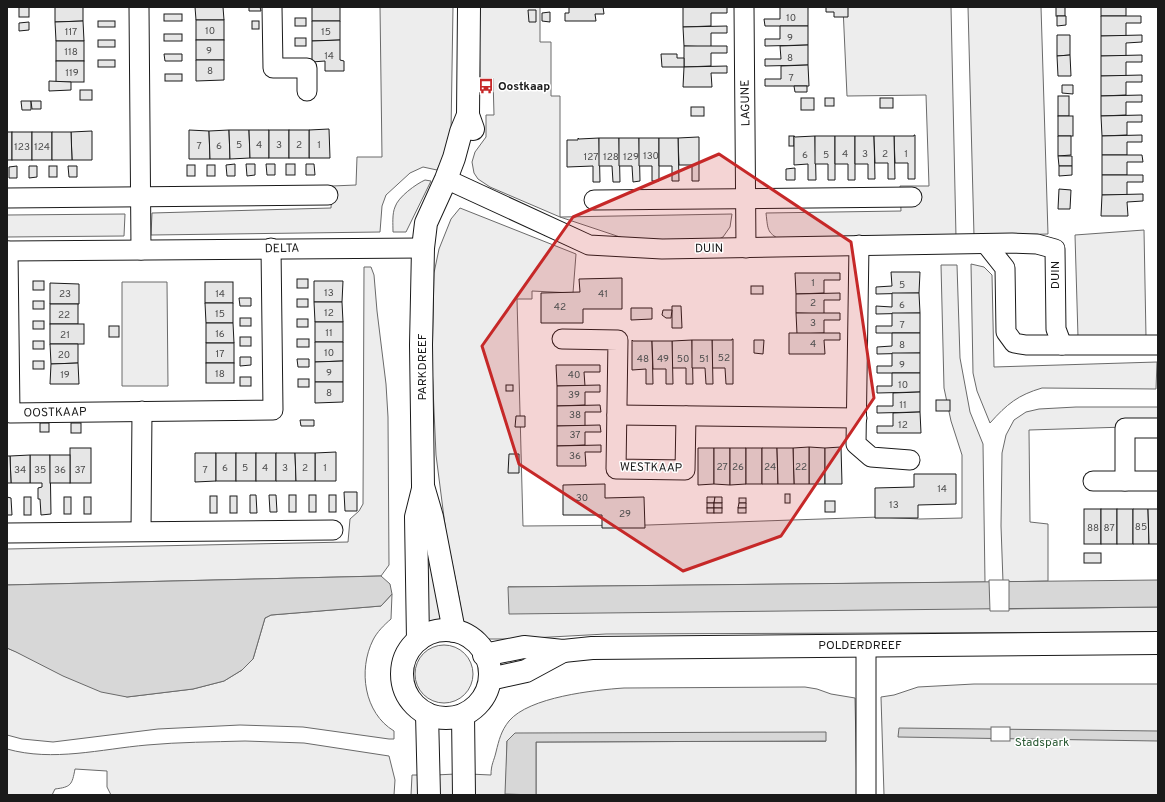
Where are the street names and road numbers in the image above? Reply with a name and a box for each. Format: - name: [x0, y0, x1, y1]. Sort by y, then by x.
- street label: LAGUNE: [738, 79, 754, 126]
- street label: DELTA: [264, 241, 300, 257]
- street label: DUIN: [695, 241, 723, 257]
- street label: DUIN: [1048, 261, 1064, 289]
- street label: PARKDREEF: [415, 333, 431, 401]
- street label: OOSTKAAP: [23, 404, 87, 422]
- street label: WESTKAAP: [620, 459, 683, 477]
- street label: POLDERDREEF: [818, 638, 902, 654]

